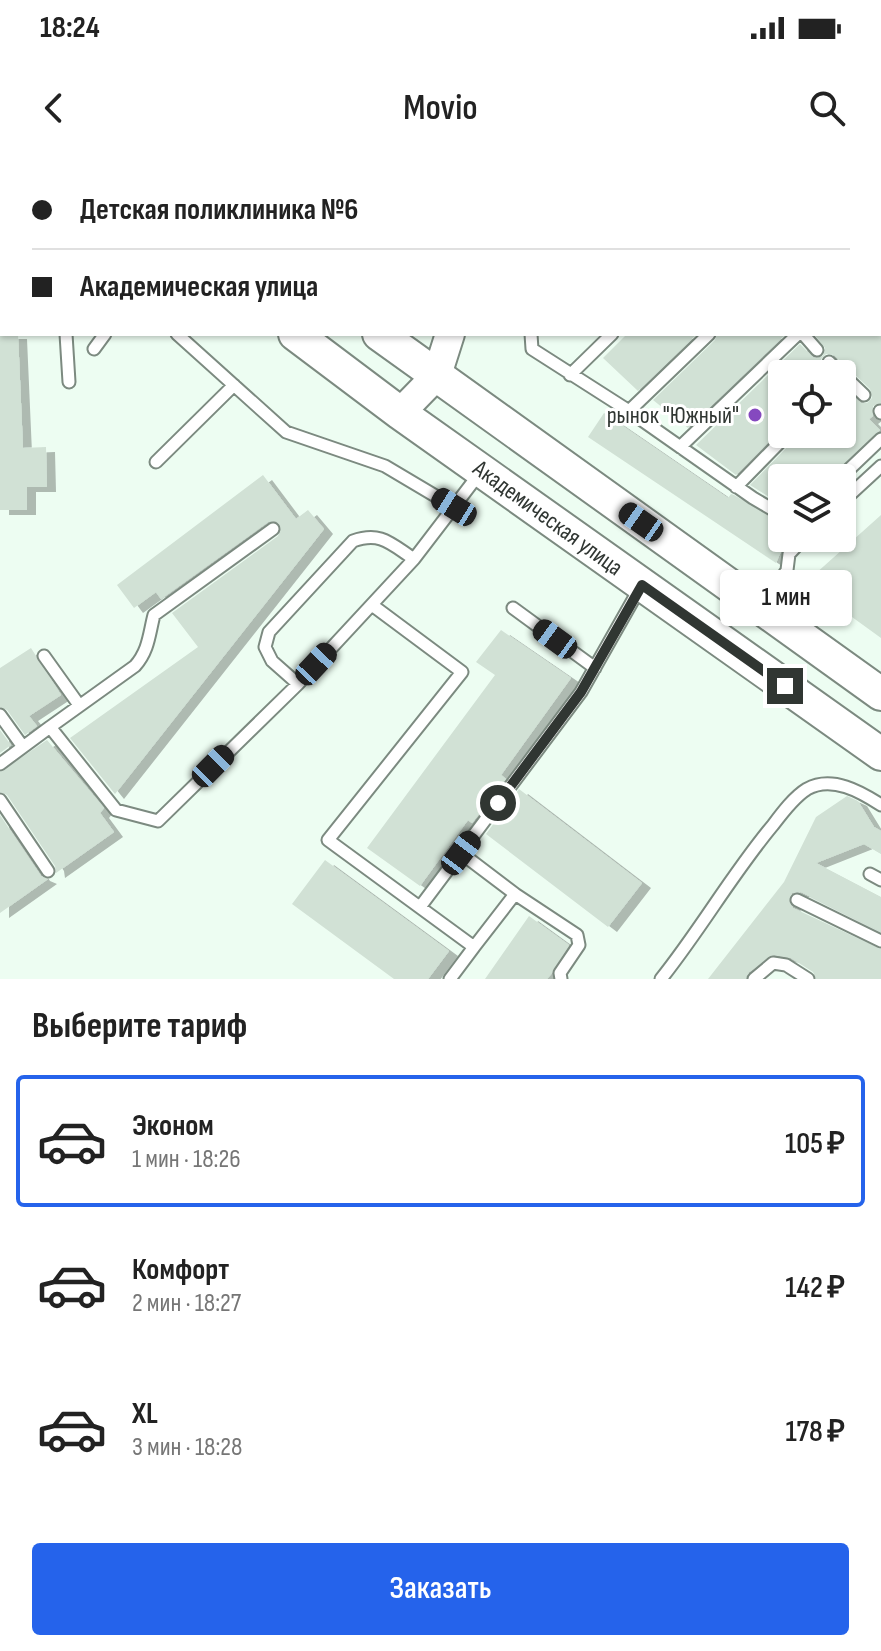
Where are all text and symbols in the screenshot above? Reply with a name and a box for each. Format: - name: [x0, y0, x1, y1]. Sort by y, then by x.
- text: 18:24: [40, 10, 100, 46]
- icon: back: [32, 86, 76, 130]
- icon: search: [805, 86, 849, 130]
- text: Movio: [403, 87, 478, 130]
- text: Детская поликлиника №6: [80, 192, 358, 228]
- text: Академическая улица: [80, 269, 318, 305]
- map controls: [768, 360, 856, 552]
- button: locate: [768, 360, 856, 448]
- place label: рынок "Южный": [607, 401, 739, 430]
- marker: рынок "Южный": [746, 406, 764, 424]
- street label: Академическая улица: [467, 453, 629, 582]
- button: layers: [768, 464, 856, 552]
- car: [427, 484, 481, 530]
- car: [614, 498, 668, 546]
- callout: 1 мин: [719, 570, 851, 626]
- text: 1 мин: [761, 582, 811, 613]
- car: [529, 615, 581, 663]
- car: [291, 638, 341, 690]
- route end: [767, 668, 803, 704]
- car: [188, 741, 238, 791]
- route start: [480, 785, 516, 821]
- car: [437, 827, 485, 879]
- text: Выберите тариф: [32, 1005, 247, 1048]
- icon: car: [36, 1105, 108, 1177]
- text: Эконом: [132, 1108, 214, 1144]
- text: 105 ₽: [785, 1126, 845, 1162]
- text: 1 мин · 18:26: [132, 1144, 241, 1175]
- icon: car: [36, 1249, 108, 1321]
- text: Комфорт: [132, 1252, 229, 1288]
- text: 142 ₽: [785, 1270, 845, 1306]
- text: 2 мин · 18:27: [132, 1288, 241, 1319]
- icon: car: [36, 1393, 108, 1465]
- text: XL: [132, 1396, 158, 1432]
- text: 178 ₽: [786, 1414, 845, 1450]
- text: 3 мин · 18:28: [132, 1432, 242, 1463]
- button: Заказать: [32, 1543, 849, 1635]

